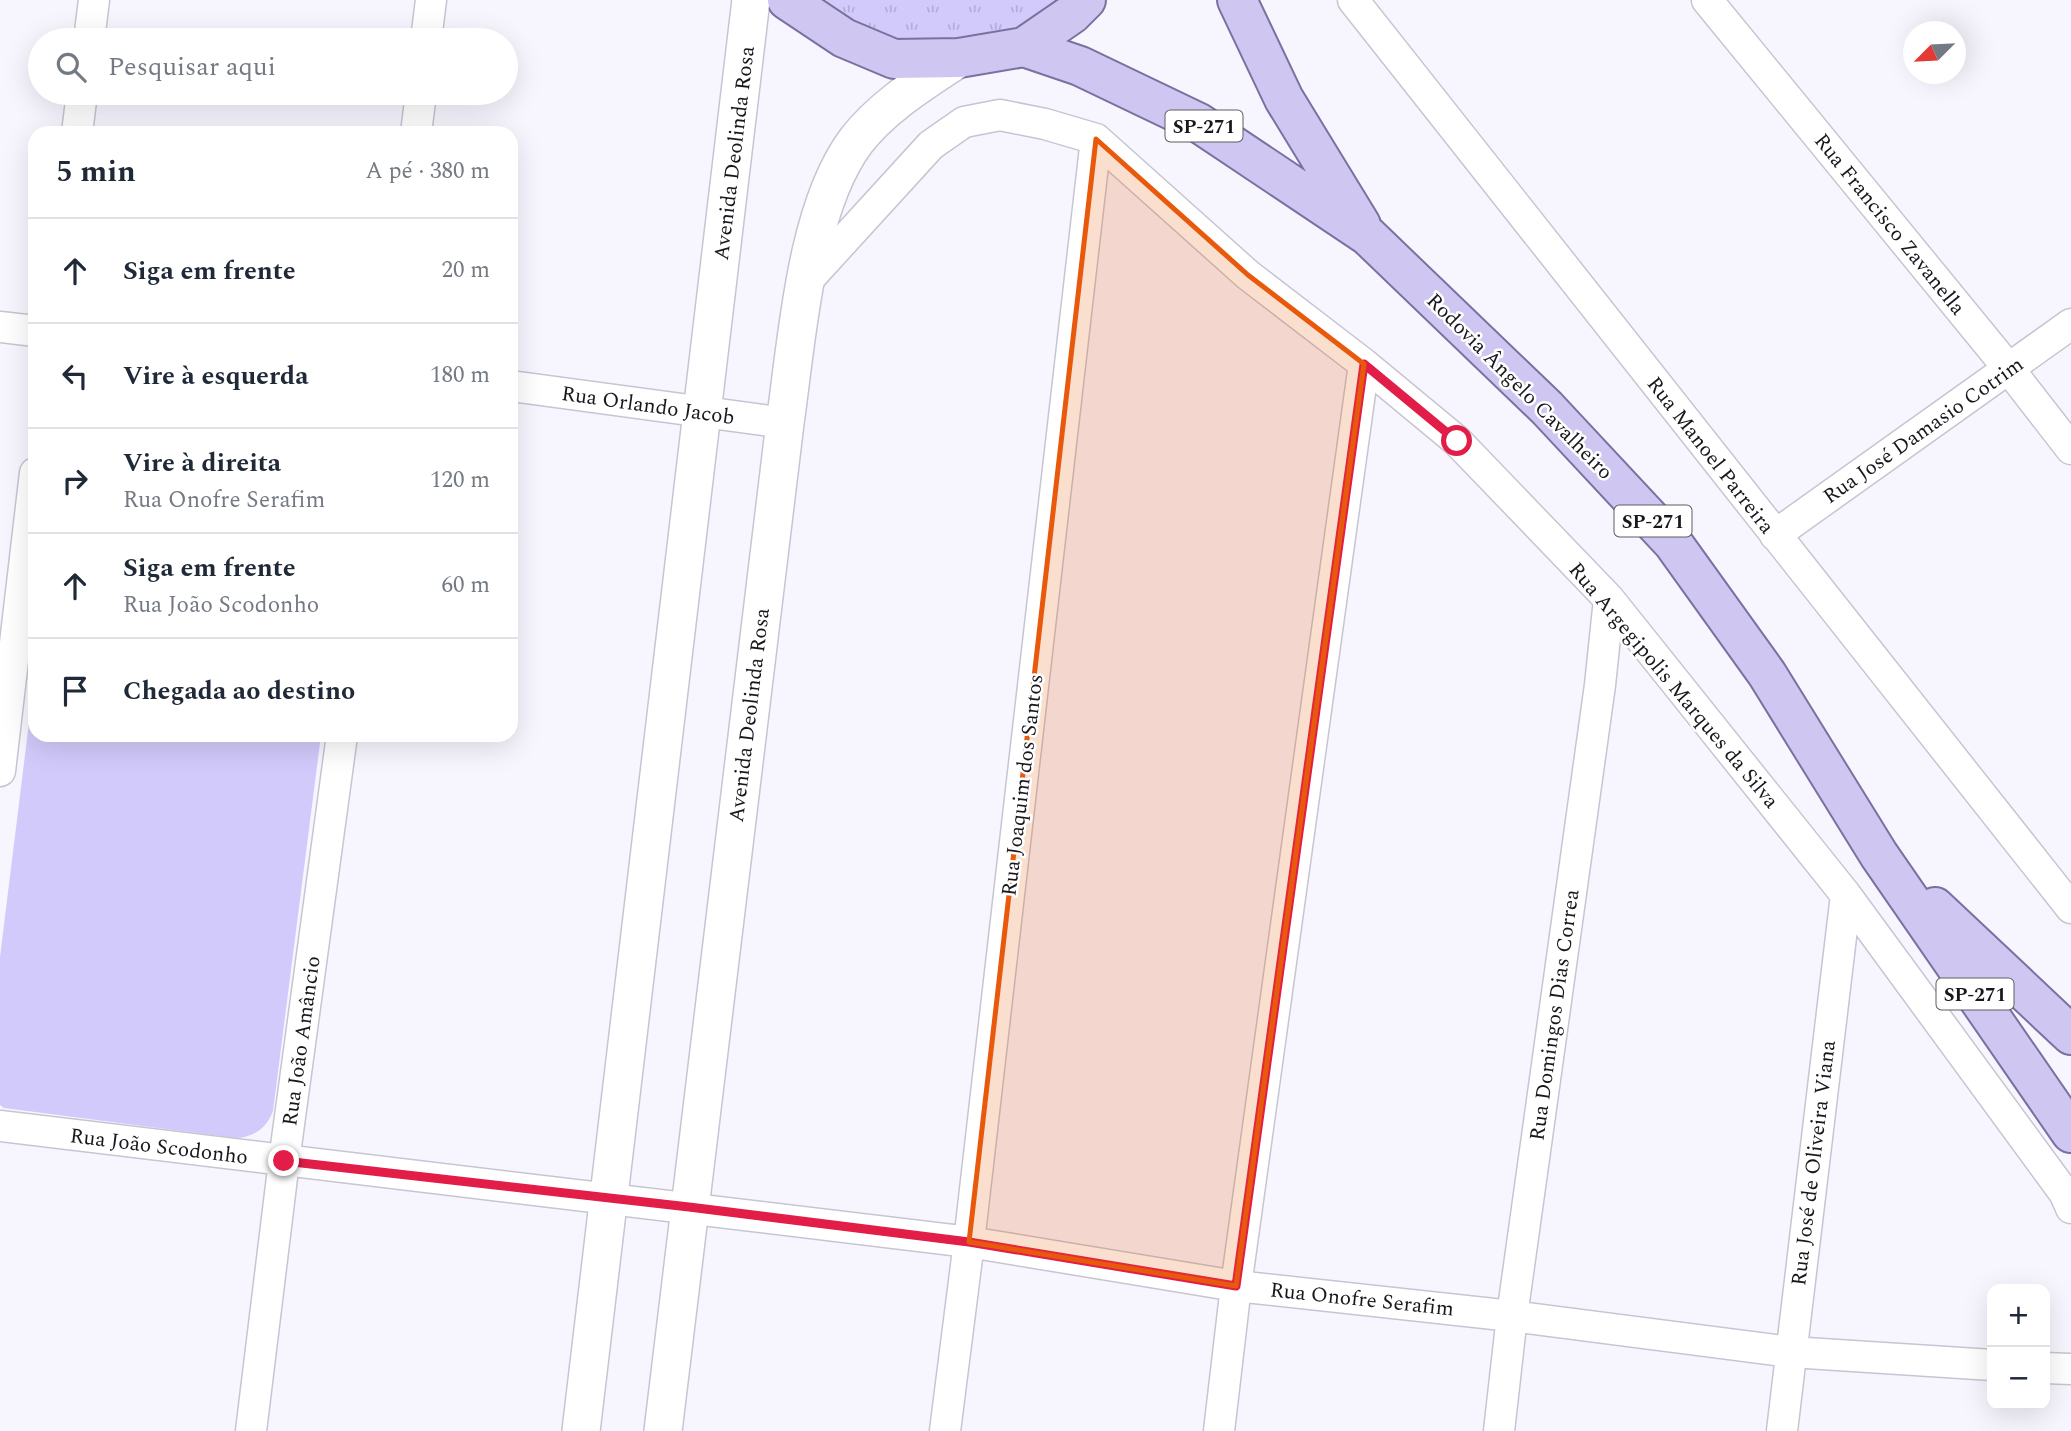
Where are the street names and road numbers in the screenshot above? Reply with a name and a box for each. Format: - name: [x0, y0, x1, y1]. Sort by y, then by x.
- street label: Avenida Deolinda Rosa: [706, 43, 764, 262]
- road number: SP-271: [1166, 110, 1242, 142]
- street label: Rua Francisco Zavanella: [1806, 127, 1973, 323]
- street label: Rodovia Ângelo Cavalheiro: [1418, 286, 1620, 488]
- street label: Rua José Damasio Cotrim: [1817, 349, 2031, 512]
- street label: Rua Manoel Parreira: [1638, 370, 1782, 542]
- street label: Rua Orlando Jacob: [559, 378, 736, 434]
- road number: SP-271: [1614, 506, 1692, 536]
- street label: Rua Argegipolis Marques da Silva: [1560, 555, 1787, 817]
- street label: Avenida Deolinda Rosa: [721, 605, 779, 824]
- street label: Rua Joaquim dos Santos: [994, 672, 1052, 898]
- street label: Rua Domingos Dias Correa: [1521, 887, 1589, 1143]
- street label: Rua João Amâncio: [274, 954, 330, 1128]
- road number: SP-271: [1937, 978, 2014, 1010]
- street label: Rua José de Oliveira Viana: [1783, 1038, 1845, 1288]
- street label: Rua João Scodonho: [68, 1120, 250, 1174]
- street label: Rua Onofre Serafim: [1268, 1274, 1455, 1326]

